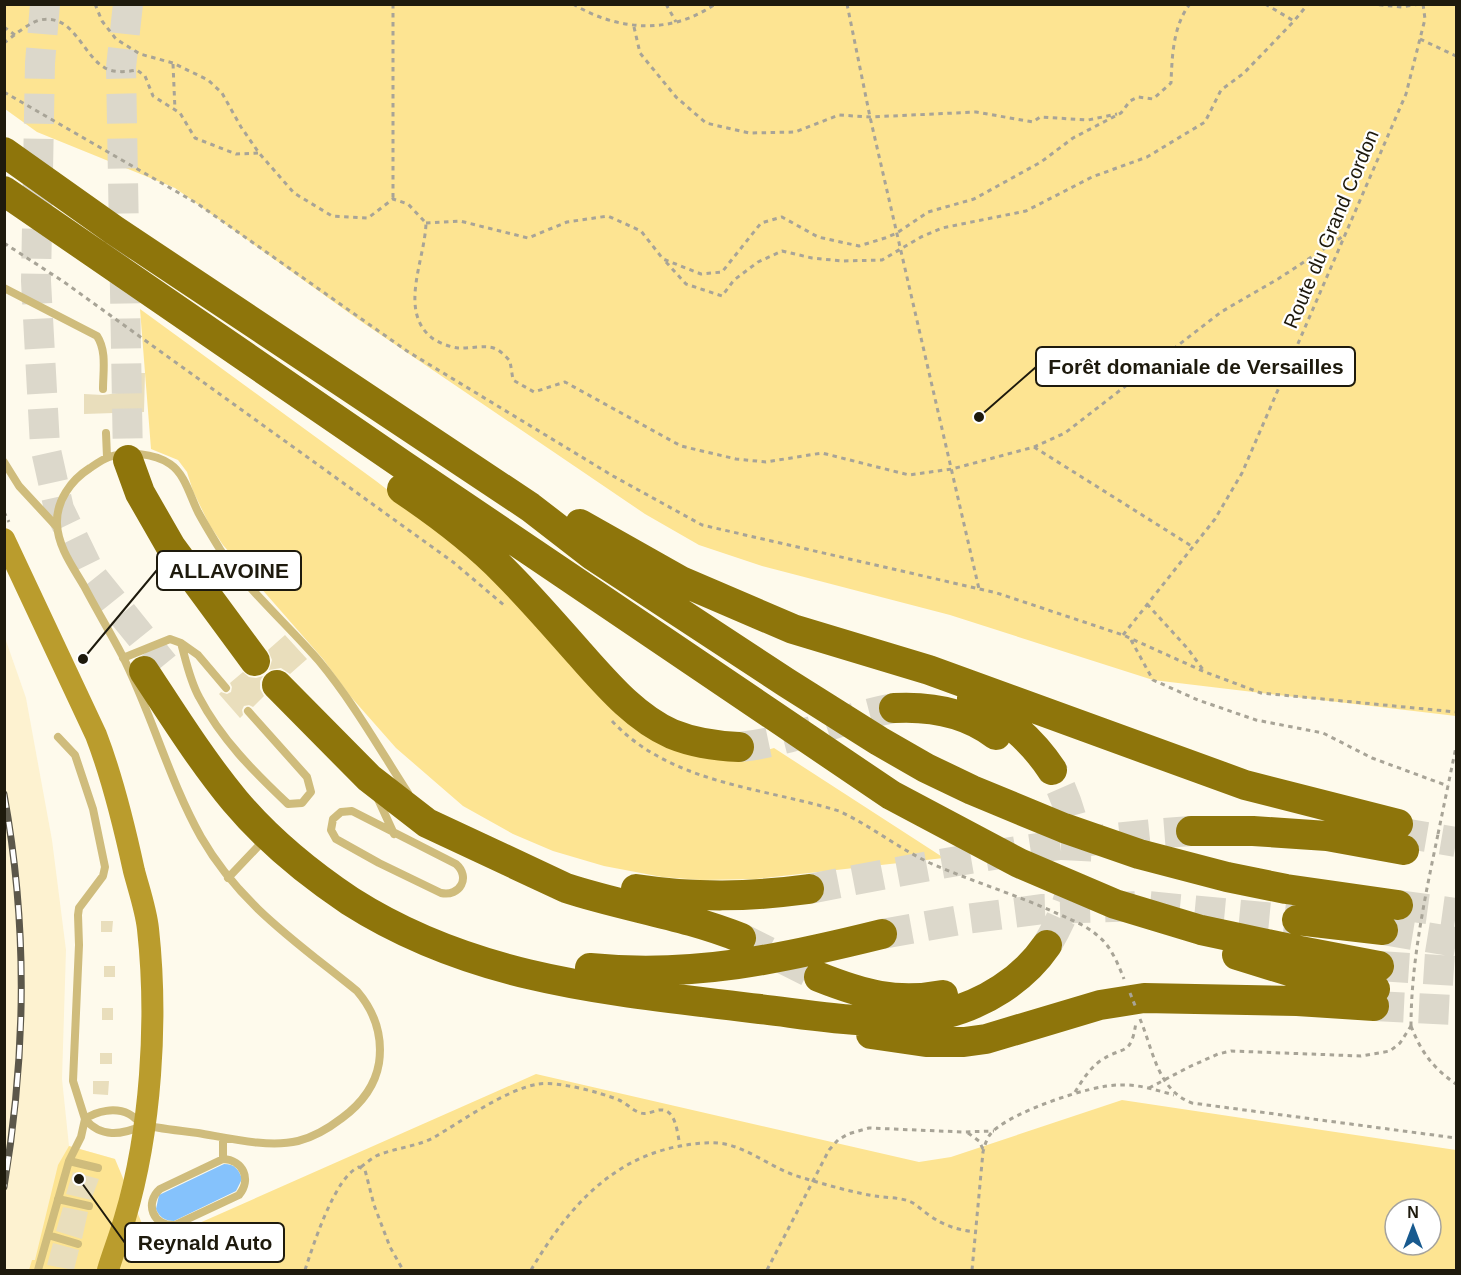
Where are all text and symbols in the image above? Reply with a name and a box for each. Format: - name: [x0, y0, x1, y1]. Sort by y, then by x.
- street label: Route du Grand Cordon: [1279, 126, 1383, 332]
- callout: Forêt domaniale de Versailles: [1036, 347, 1355, 386]
- text: Forêt domaniale de Versailles: [1048, 355, 1344, 378]
- callout: ALLAVOINE: [157, 551, 301, 590]
- text: ALLAVOINE: [169, 559, 289, 582]
- north arrow: [1383, 1197, 1443, 1257]
- text: N: [1407, 1204, 1419, 1221]
- callout: Reynald Auto: [125, 1223, 284, 1262]
- text: Reynald Auto: [138, 1231, 272, 1254]

